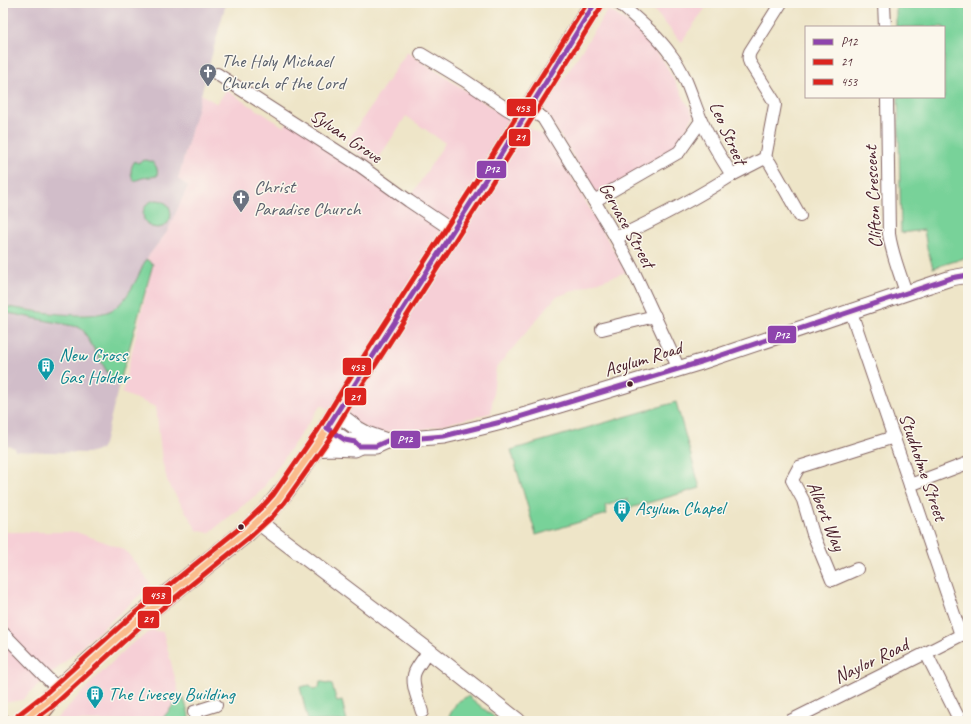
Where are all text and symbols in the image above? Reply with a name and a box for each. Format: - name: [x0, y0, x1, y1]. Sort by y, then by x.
- legend: [805, 26, 945, 98]
- text: P12: [841, 34, 859, 50]
- place label: The Holy Michael Church of the Lord: [221, 49, 348, 95]
- text: 21: [841, 54, 852, 70]
- church icon: The Holy Michael Church of the Lord: [198, 62, 218, 87]
- text: 453: [841, 74, 859, 90]
- line badge: 453: [506, 98, 537, 117]
- street label: Leo Street: [703, 98, 754, 171]
- text: 453: [515, 101, 530, 115]
- street label: Sylvan Grove: [305, 103, 388, 170]
- line badge: 21: [508, 128, 531, 147]
- text: 21: [515, 130, 526, 144]
- street label: Clifton Crescent: [858, 143, 888, 249]
- line badge: P12: [476, 160, 507, 179]
- text: P12: [484, 162, 501, 176]
- place label: Christ Paradise Church: [254, 175, 362, 221]
- street label: Gervase Street: [594, 178, 662, 275]
- church icon: Christ Paradise Church: [231, 188, 251, 213]
- line badge: P12: [767, 325, 797, 344]
- text: P12: [774, 328, 791, 342]
- street label: Asylum Road: [601, 335, 688, 382]
- place label: New Cross Gas Holder: [59, 343, 131, 389]
- building icon: New Cross Gas Holder: [36, 356, 56, 381]
- line badge: 453: [342, 357, 372, 376]
- text: 453: [350, 360, 365, 374]
- unlabelled marker: [625, 379, 635, 389]
- line badge: 21: [344, 387, 367, 406]
- text: 21: [350, 390, 361, 404]
- street label: Studholme Street: [893, 410, 953, 526]
- line badge: P12: [390, 430, 421, 449]
- text: P12: [397, 432, 414, 446]
- street label: Albert Way: [801, 478, 851, 556]
- place label: Asylum Chapel: [635, 496, 728, 520]
- building icon: Asylum Chapel: [612, 498, 632, 523]
- unlabelled marker: [236, 522, 246, 532]
- line badge: 453: [142, 586, 172, 605]
- text: 453: [150, 588, 165, 602]
- line badge: 21: [137, 610, 160, 629]
- text: 21: [143, 612, 154, 626]
- street label: Naylor Road: [830, 631, 915, 689]
- place label: The Livesey Building: [108, 682, 236, 706]
- building icon: The Livesey Building: [85, 684, 105, 709]

